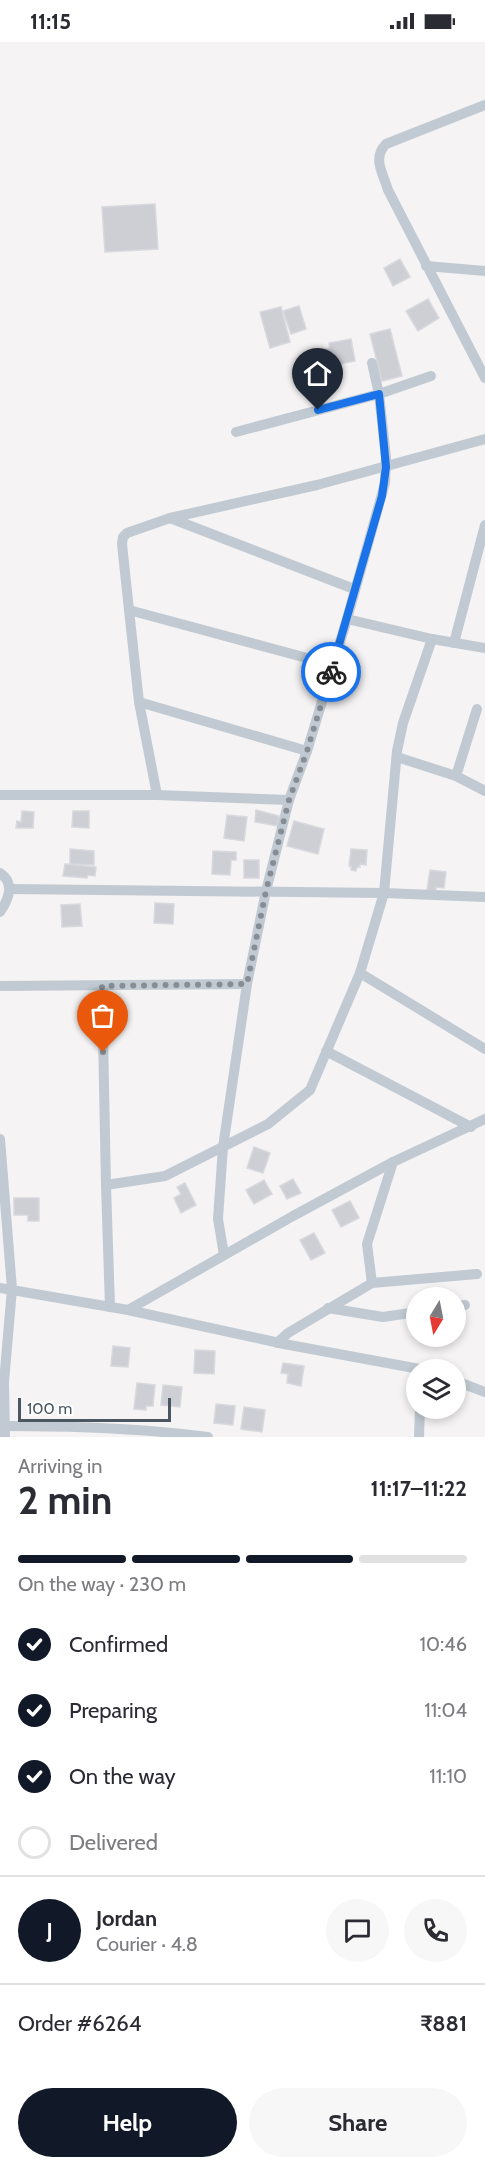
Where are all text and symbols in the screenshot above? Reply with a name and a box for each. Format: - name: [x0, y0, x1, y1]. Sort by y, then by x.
- text: 11:15: [30, 8, 71, 35]
- pin: [292, 348, 343, 410]
- icon: home: [301, 357, 334, 390]
- courier: [301, 642, 361, 702]
- icon: bike: [315, 656, 348, 689]
- pin: [77, 990, 128, 1052]
- icon: bag: [86, 999, 119, 1032]
- north arrow: [406, 1287, 466, 1347]
- map controls: [406, 1287, 466, 1419]
- button: layers: [406, 1359, 466, 1419]
- scale bar: [18, 1395, 171, 1422]
- text: 100 m: [27, 1399, 72, 1418]
- text: Arriving in: [18, 1454, 102, 1478]
- text: 11:17–11:22: [371, 1475, 467, 1502]
- text: 2 min: [18, 1476, 112, 1524]
- text: On the way · 230 m: [18, 1572, 186, 1596]
- icon: check: [18, 1628, 51, 1661]
- text: Confirmed: [69, 1631, 168, 1658]
- text: 10:46: [419, 1632, 467, 1656]
- icon: check: [18, 1694, 51, 1727]
- text: Preparing: [69, 1697, 157, 1724]
- text: 11:04: [424, 1698, 467, 1722]
- icon: check: [18, 1760, 51, 1793]
- text: On the way: [69, 1763, 176, 1790]
- text: 11:10: [429, 1764, 467, 1788]
- text: Delivered: [69, 1829, 158, 1856]
- button: chat: [326, 1899, 389, 1962]
- button: phone: [404, 1899, 467, 1962]
- text: Jordan: [96, 1905, 157, 1932]
- text: J: [46, 1917, 53, 1944]
- text: Courier · 4.8: [96, 1932, 198, 1956]
- text: Order #6264: [18, 2010, 142, 2037]
- text: ₹881: [420, 2010, 467, 2037]
- button: Help: [18, 2088, 237, 2157]
- button: Share: [249, 2088, 467, 2157]

